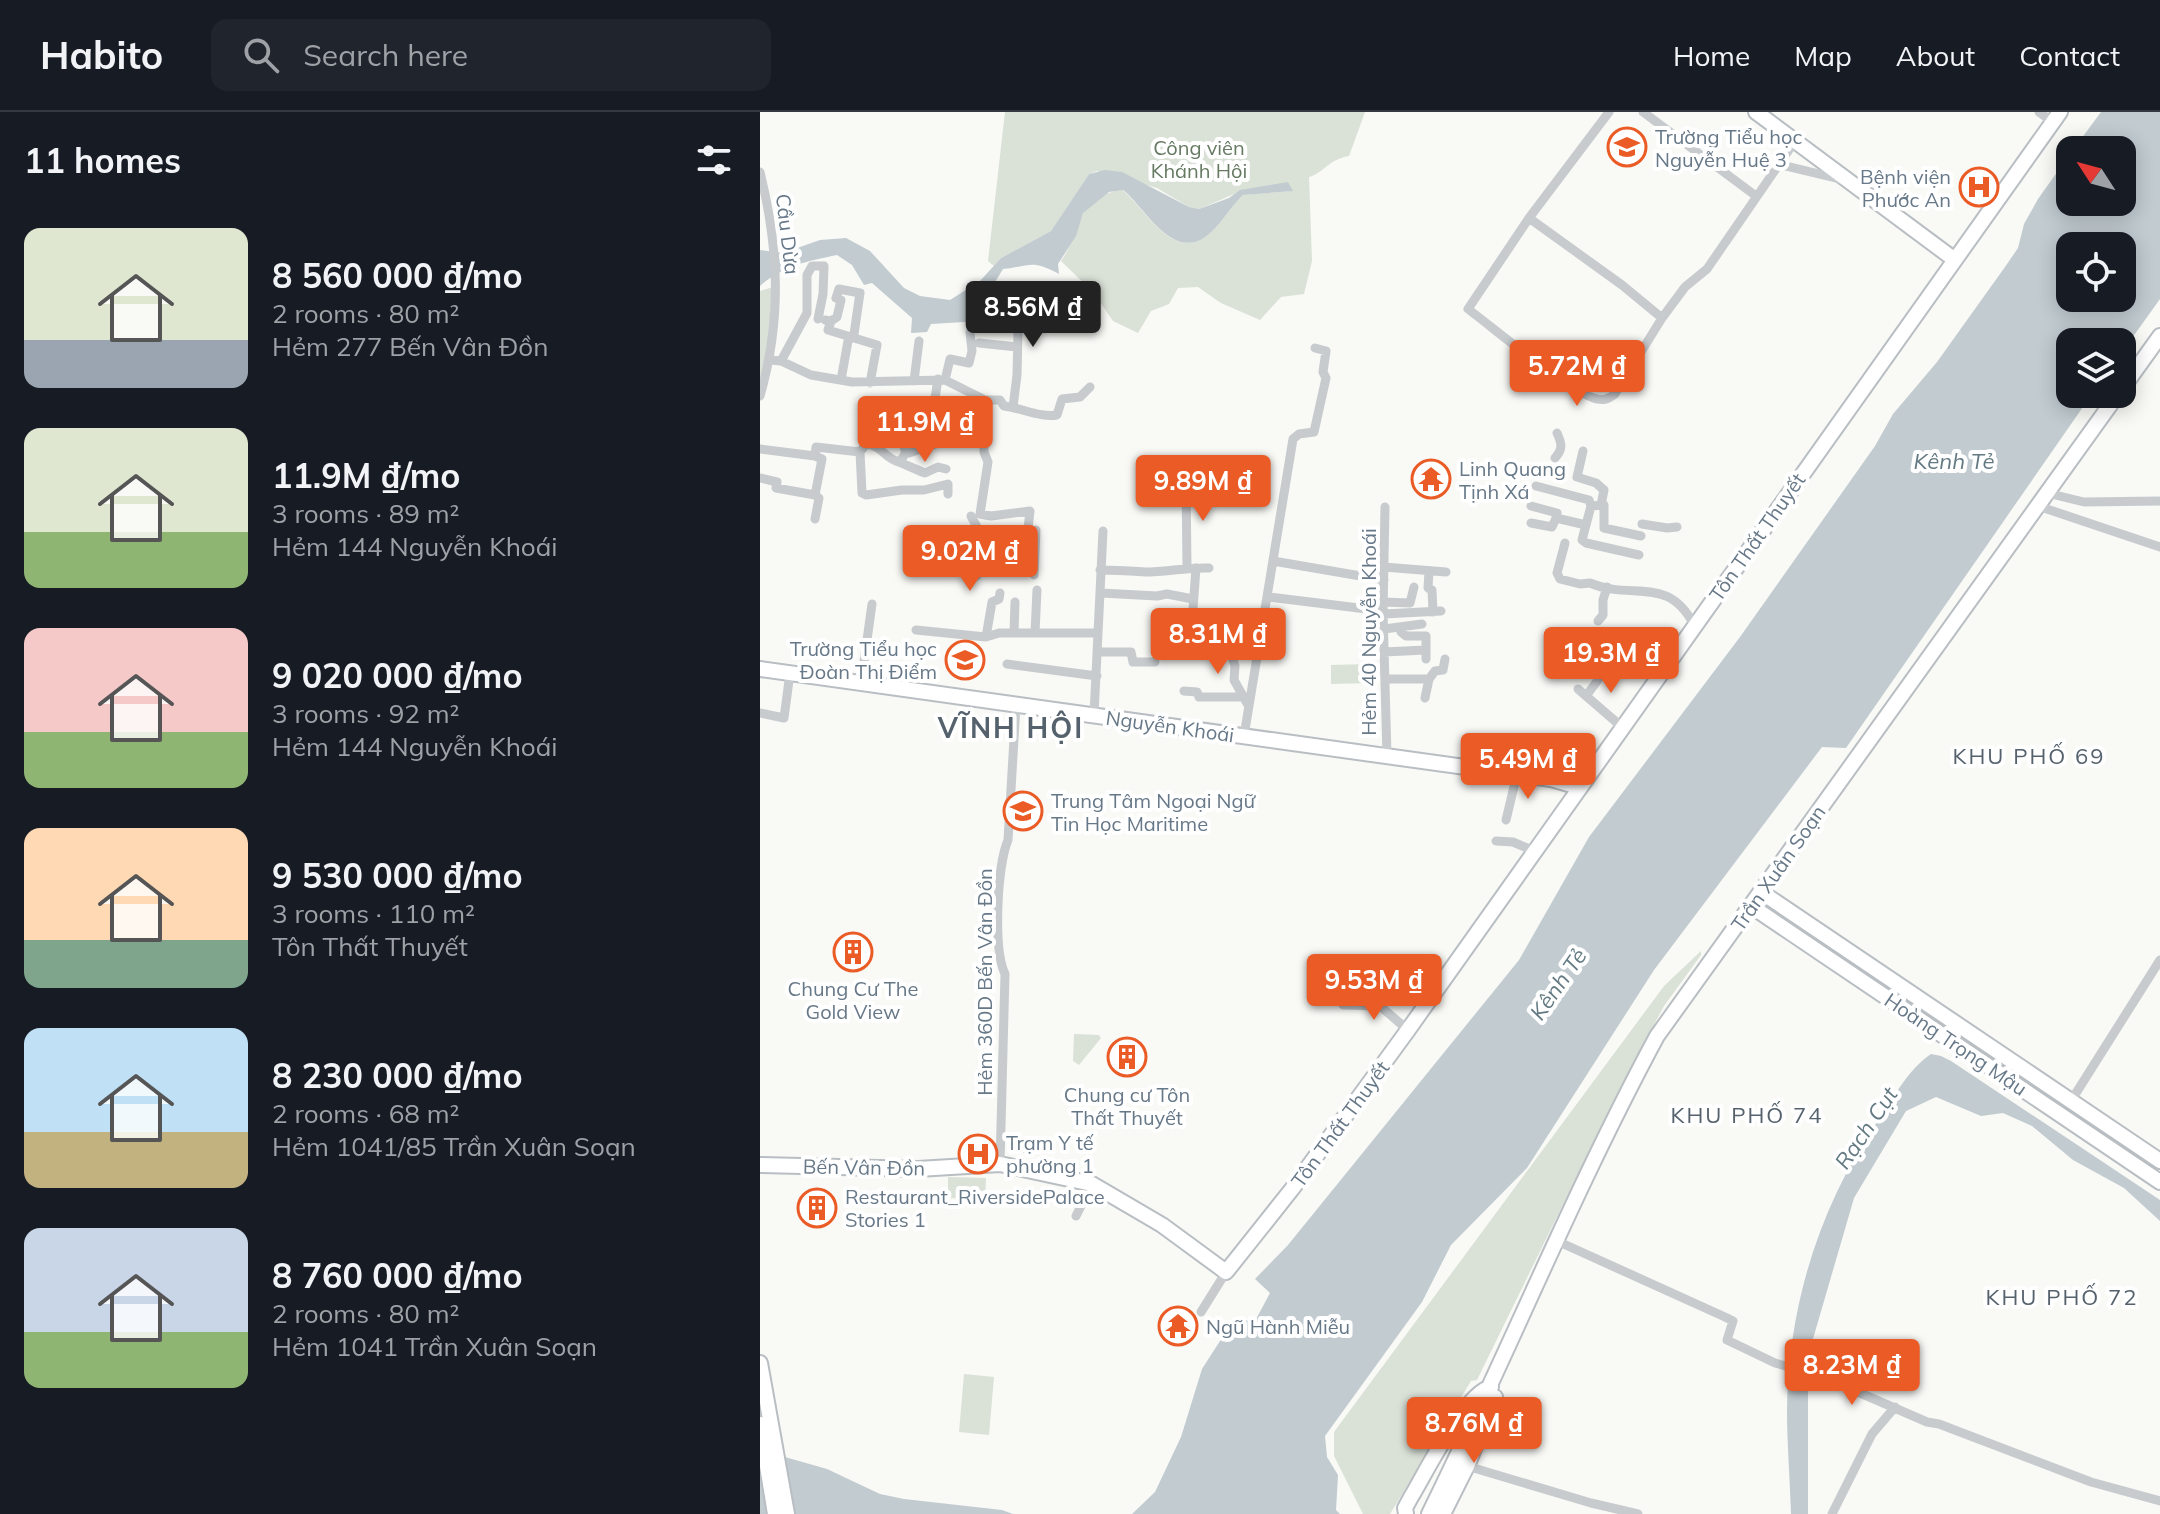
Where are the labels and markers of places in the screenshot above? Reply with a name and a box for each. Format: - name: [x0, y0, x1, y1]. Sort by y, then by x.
- place label: Trường Tiểu học Nguyễn Huệ 3: [1655, 124, 1802, 172]
- school or university icon: Trường Tiểu học Nguyễn Huệ 3: [1606, 126, 1648, 168]
- place label: Bệnh viện Phước An: [1860, 164, 1951, 212]
- hospital icon: Bệnh viện Phước An: [1958, 166, 2000, 208]
- pin: 8.56M ₫: [959, 281, 1107, 349]
- pin: 5.72M ₫: [1503, 340, 1651, 408]
- pin: 11.9M ₫: [851, 396, 999, 464]
- pin: 9.89M ₫: [1129, 455, 1277, 523]
- place label: Linh Quang Tịnh Xá: [1459, 456, 1566, 504]
- temple icon: Linh Quang Tịnh Xá: [1410, 458, 1452, 500]
- pin: 9.02M ₫: [896, 525, 1044, 593]
- pin: 8.31M ₫: [1144, 608, 1292, 676]
- pin: 19.3M ₫: [1537, 627, 1685, 695]
- place label: Trường Tiểu học Đoàn Thị Điểm: [790, 636, 937, 684]
- school or university icon: Trường Tiểu học Đoàn Thị Điểm: [944, 639, 986, 681]
- pin: 5.49M ₫: [1454, 733, 1602, 801]
- place label: Trung Tâm Ngoại Ngữ Tin Học Maritime: [1051, 788, 1257, 836]
- school or university icon: Trung Tâm Ngoại Ngữ Tin Học Maritime: [1002, 790, 1044, 832]
- building icon: Chung Cư The Gold View: [832, 931, 874, 973]
- pin: 9.53M ₫: [1300, 954, 1448, 1022]
- place label: Chung Cư The Gold View: [788, 976, 918, 1024]
- building icon: Chung cư Tôn Thất Thuyết: [1106, 1036, 1148, 1078]
- place label: Chung cư Tôn Thất Thuyết: [1064, 1082, 1190, 1130]
- place label: Trạm Y tế phường 1: [1006, 1130, 1094, 1178]
- hospital icon: Trạm Y tế phường 1: [957, 1133, 999, 1175]
- place label: Restaurant_RiversidePalace Stories 1: [845, 1184, 1105, 1232]
- building icon: Restaurant_RiversidePalace Stories 1: [796, 1187, 838, 1229]
- temple icon: Ngũ Hành Miễu: [1157, 1305, 1199, 1347]
- place label: Ngũ Hành Miễu: [1206, 1314, 1350, 1339]
- pin: 8.23M ₫: [1778, 1339, 1926, 1407]
- pin: 8.76M ₫: [1400, 1397, 1548, 1465]

